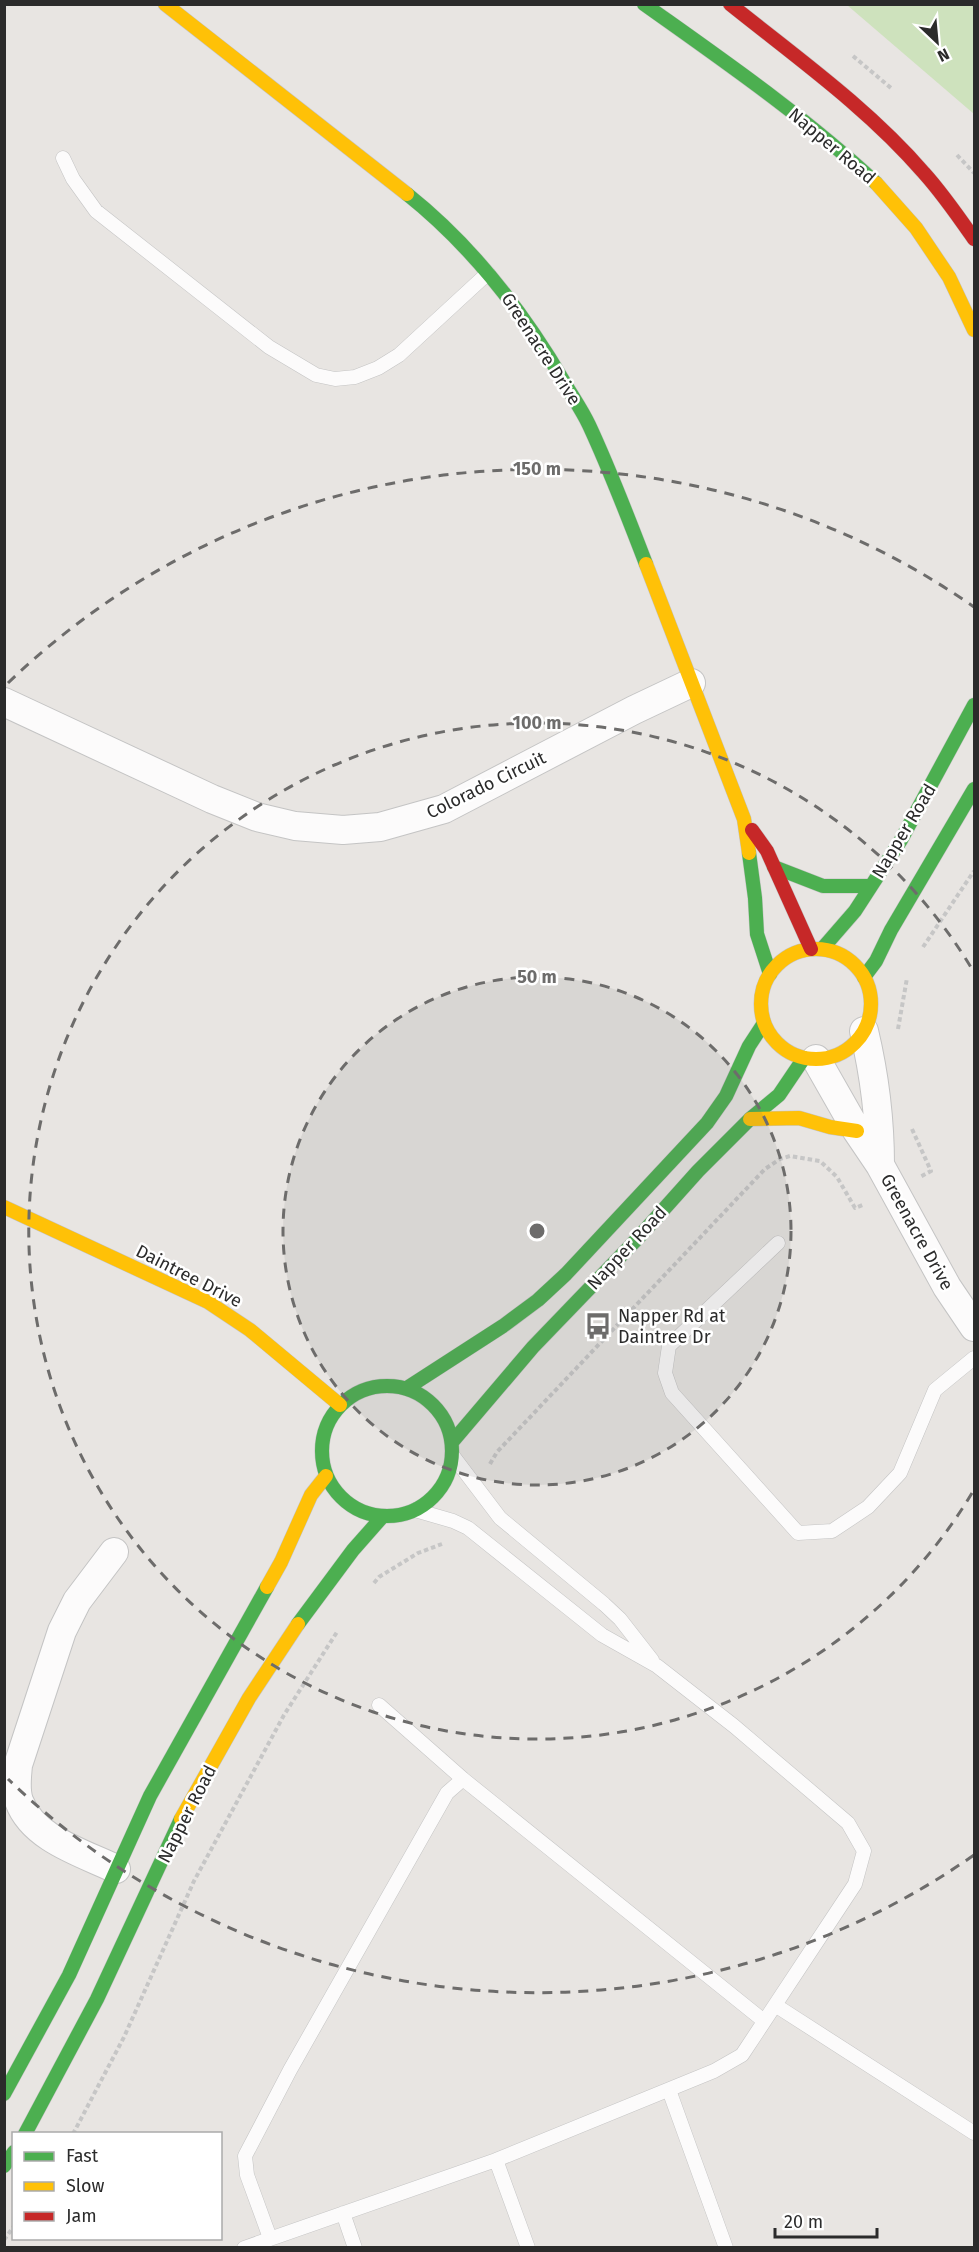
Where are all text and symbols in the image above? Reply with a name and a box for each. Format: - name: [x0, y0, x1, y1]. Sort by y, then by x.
- north arrow: [907, 12, 967, 72]
- text: N: [934, 44, 952, 66]
- street label: Napper Road: [784, 103, 880, 189]
- street label: Greenacre Drive: [497, 289, 585, 409]
- text: 150 m: [513, 458, 561, 480]
- text: 100 m: [513, 712, 561, 734]
- street label: Colorado Circuit: [423, 746, 550, 823]
- street label: Napper Road: [867, 780, 941, 882]
- text: 50 m: [517, 966, 557, 988]
- street label: Greenacre Drive: [876, 1170, 958, 1294]
- street label: Napper Road: [583, 1202, 671, 1294]
- centre of rings: [527, 1221, 547, 1241]
- street label: Daintree Drive: [132, 1240, 246, 1312]
- place label: Napper Rd at Daintree Dr: [618, 1305, 726, 1348]
- bus stop icon: Napper Rd at Daintree Dr: [583, 1311, 613, 1341]
- street label: Napper Road: [153, 1762, 221, 1866]
- legend: [12, 2132, 222, 2240]
- text: Fast: [66, 2145, 99, 2167]
- text: Slow: [66, 2175, 105, 2197]
- scale bar: [775, 2201, 877, 2239]
- text: Jam: [66, 2205, 97, 2227]
- text: 20 m: [784, 2211, 823, 2233]

